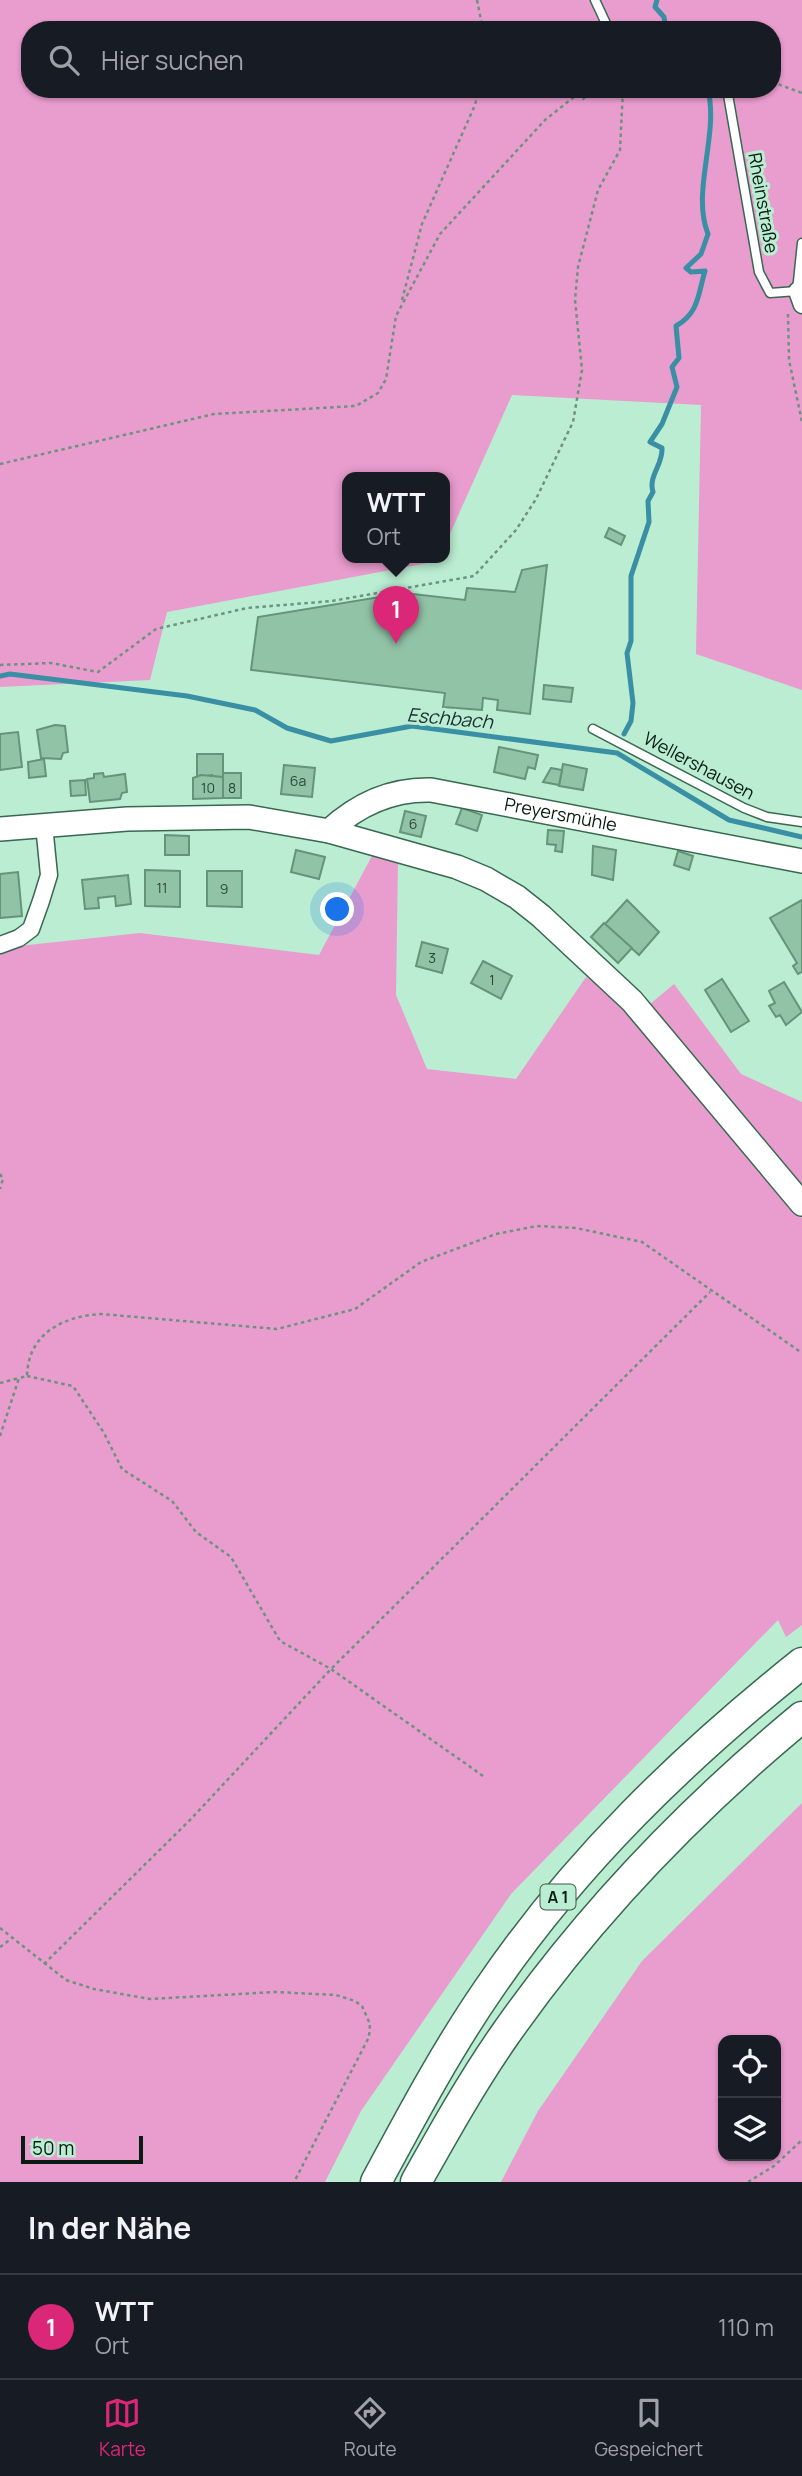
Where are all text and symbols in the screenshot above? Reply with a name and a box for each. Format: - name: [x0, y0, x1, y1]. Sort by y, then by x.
- search box: [21, 21, 781, 98]
- icon: search: [45, 41, 83, 79]
- text: Hier suchen: [101, 42, 244, 78]
- street label: Rheinstraße: [743, 151, 785, 255]
- popup: [342, 472, 450, 563]
- text: WTT: [367, 484, 425, 520]
- text: Ort: [367, 520, 401, 552]
- pin: 1: [373, 586, 419, 644]
- water label: Eschbach: [406, 701, 495, 735]
- street label: Wellershausen: [640, 726, 759, 804]
- house number: 6a: [290, 771, 306, 790]
- house number: 10: [201, 778, 215, 797]
- house number: 8: [228, 778, 236, 797]
- street label: Preyersmühle: [503, 791, 619, 836]
- house number: 6: [409, 814, 417, 833]
- house number: 11: [157, 878, 167, 897]
- house number: 9: [220, 879, 228, 898]
- your location: [320, 892, 354, 926]
- house number: 3: [428, 948, 436, 967]
- house number: 1: [489, 970, 495, 989]
- road number: A 1: [540, 1884, 576, 1910]
- map controls: [718, 2035, 781, 2161]
- button: locate: [718, 2035, 781, 2098]
- button: layers: [718, 2098, 781, 2161]
- scale bar: [21, 2133, 144, 2165]
- text: 50 m: [32, 2135, 74, 2161]
- text: In der Nähe: [28, 2207, 191, 2248]
- text: WTT: [95, 2293, 153, 2329]
- text: 1: [46, 2311, 56, 2343]
- text: 110 m: [718, 2311, 774, 2343]
- text: Ort: [95, 2329, 129, 2361]
- tab: Karte: [99, 2394, 146, 2462]
- tab: Route: [344, 2394, 397, 2462]
- tab: Gespeichert: [594, 2394, 703, 2462]

